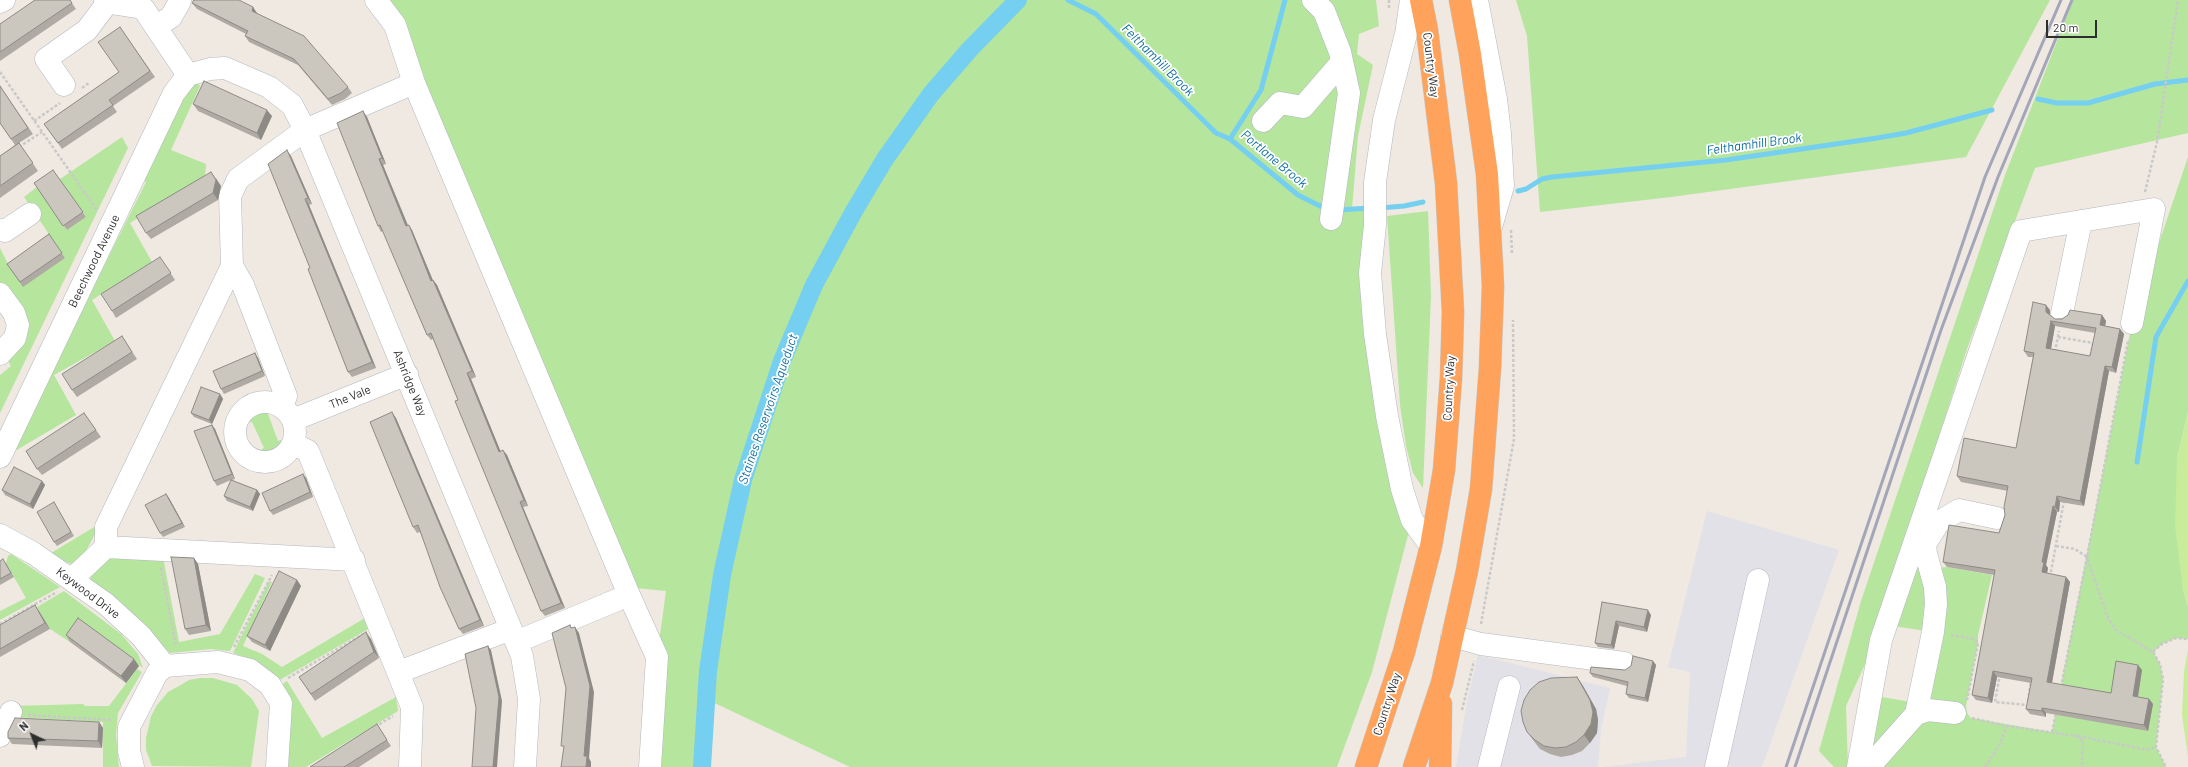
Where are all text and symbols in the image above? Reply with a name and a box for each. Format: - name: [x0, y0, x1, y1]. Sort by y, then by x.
- scale bar: [2048, 12, 2099, 38]
- text: 20 m: [2053, 20, 2079, 34]
- water label: Felthamhill Brook: [1119, 21, 1197, 99]
- street label: Country Way: [1420, 32, 1442, 98]
- water label: Portlane Brook: [1238, 127, 1310, 191]
- water label: Felthamhill Brook: [1705, 130, 1803, 158]
- street label: Beechwood Avenue: [65, 212, 123, 310]
- water label: Staines Reservoirs Aqueduct: [735, 332, 801, 486]
- street label: Ashridge Way: [390, 348, 430, 418]
- street label: Country Way: [1440, 355, 1458, 421]
- street label: The Vale: [327, 382, 373, 412]
- street label: Keywood Drive: [53, 564, 123, 622]
- street label: Country Way: [1370, 671, 1404, 737]
- north arrow: [12, 715, 52, 755]
- text: N: [16, 719, 31, 733]

